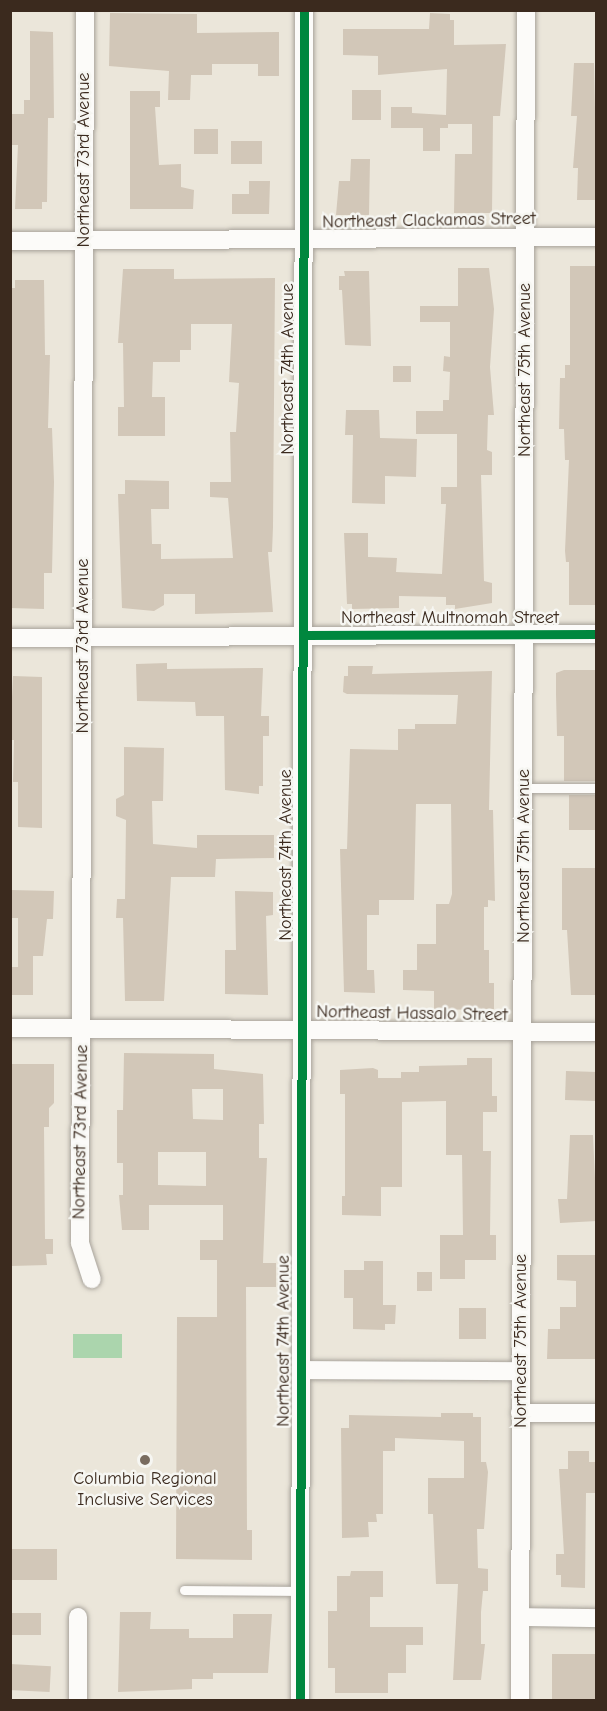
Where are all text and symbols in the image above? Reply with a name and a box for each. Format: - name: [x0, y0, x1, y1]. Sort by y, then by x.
- street label: Northeast 73rd Avenue: [73, 73, 95, 247]
- street label: Northeast Clackamas Street: [322, 208, 536, 234]
- street label: Northeast 74th Avenue: [277, 283, 299, 455]
- street label: Northeast 75th Avenue: [514, 283, 536, 457]
- street label: Northeast 73rd Avenue: [72, 559, 94, 733]
- street label: Northeast Multnomah Street: [341, 607, 559, 629]
- street label: Northeast 74th Avenue: [275, 769, 297, 941]
- street label: Northeast 75th Avenue: [513, 769, 535, 943]
- street label: Northeast Hassalo Street: [316, 1002, 508, 1026]
- street label: Northeast 73rd Avenue: [69, 1044, 93, 1220]
- street label: Northeast 75th Avenue: [510, 1254, 532, 1428]
- street label: Northeast 74th Avenue: [273, 1255, 295, 1427]
- marker: Columbia Regional Inclusive Services: [138, 1453, 152, 1467]
- place label: Columbia Regional Inclusive Services: [73, 1469, 217, 1512]

